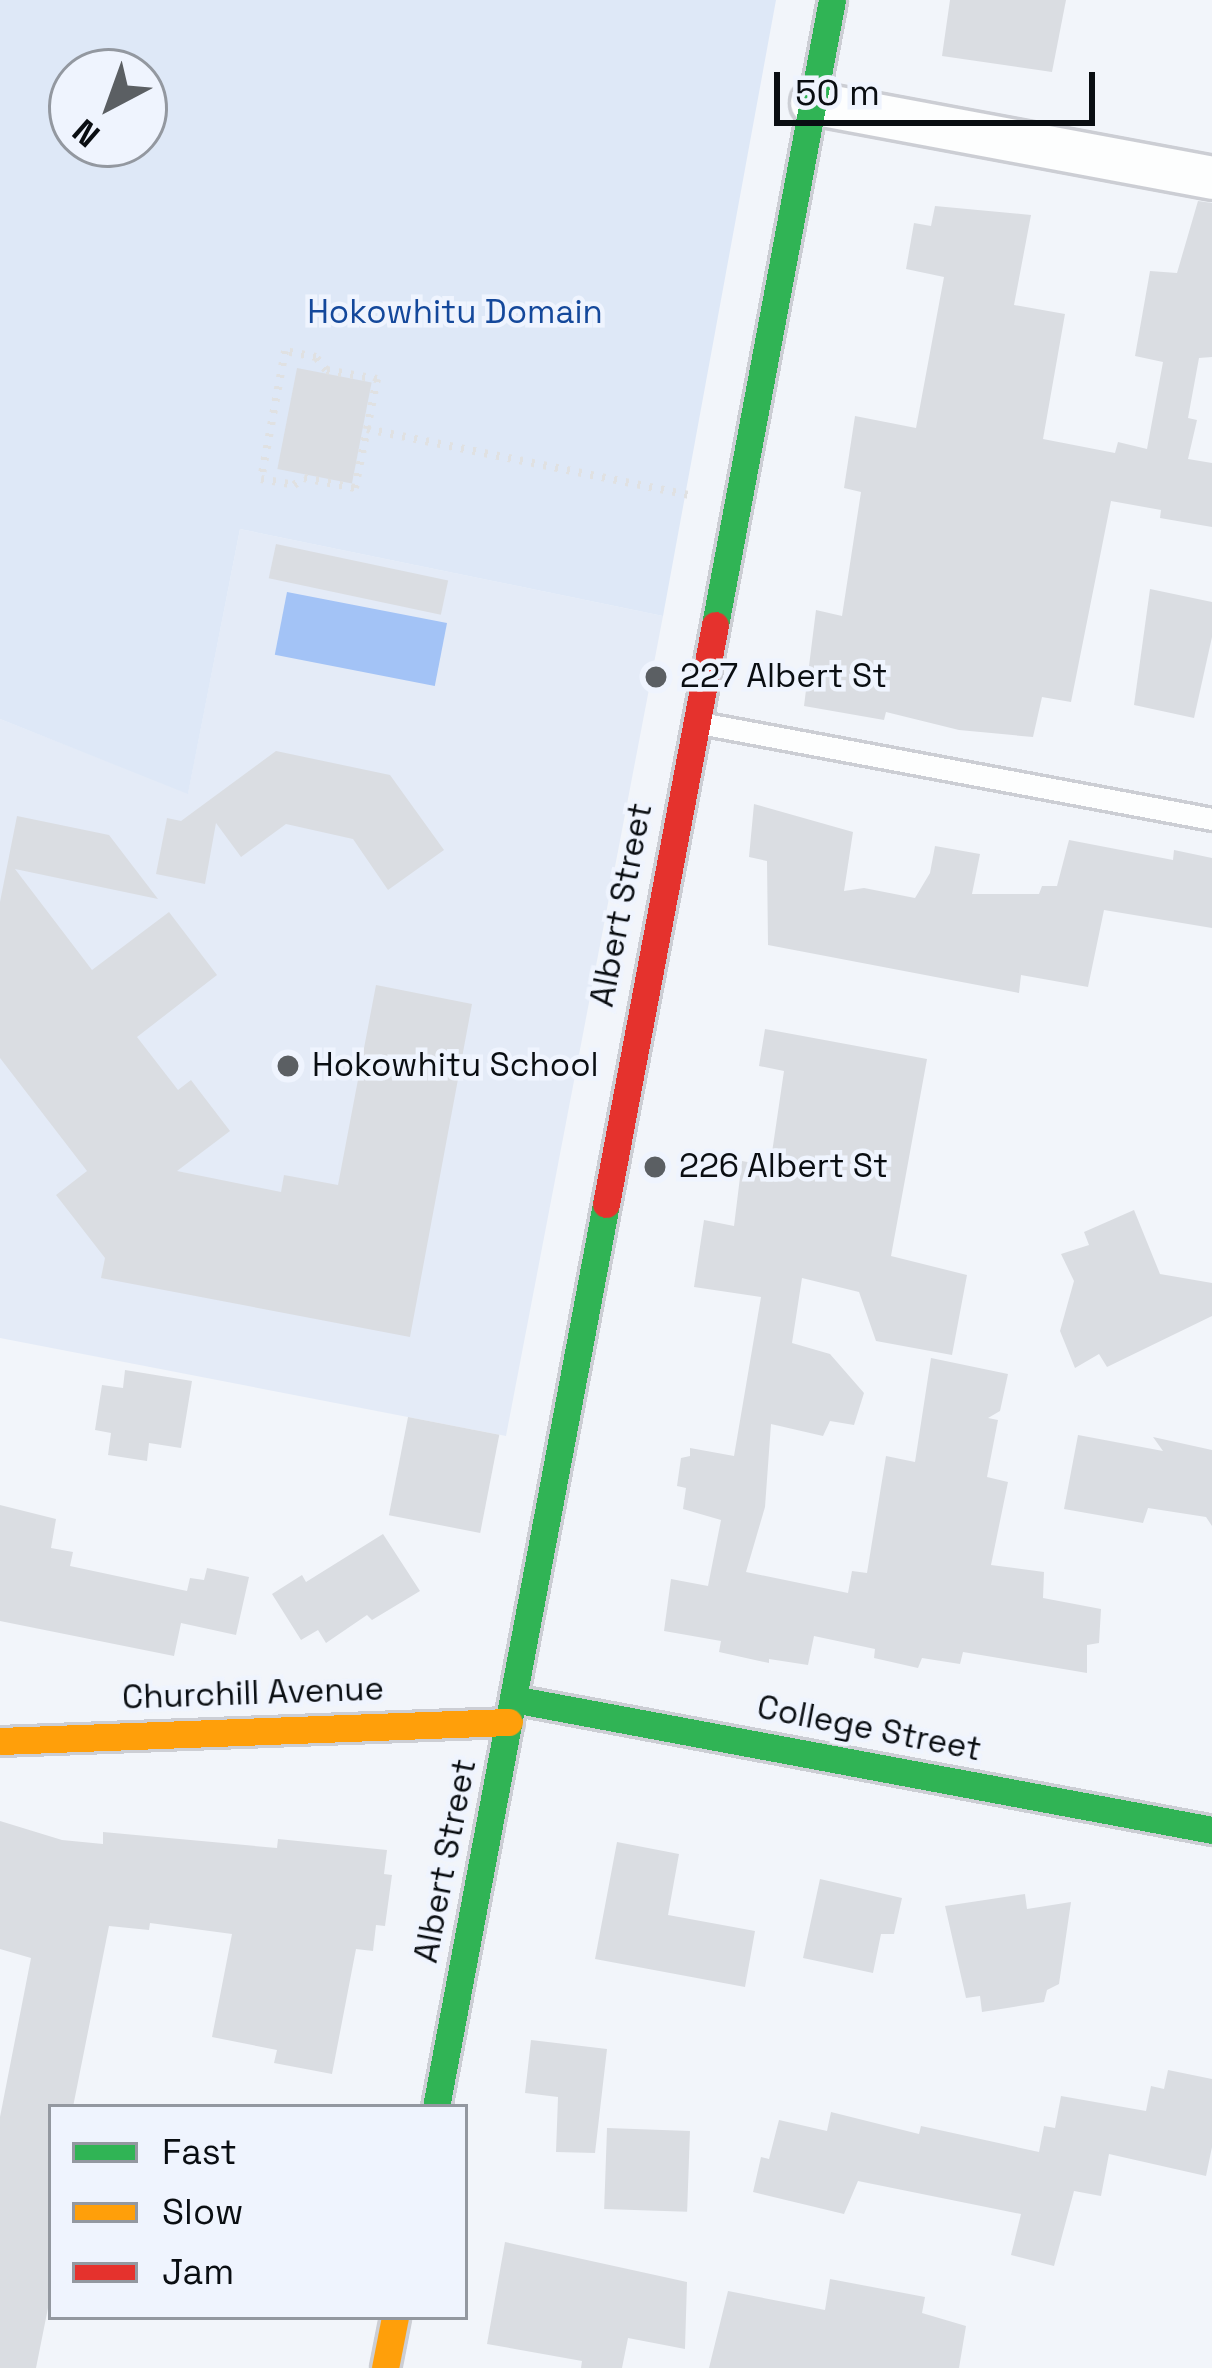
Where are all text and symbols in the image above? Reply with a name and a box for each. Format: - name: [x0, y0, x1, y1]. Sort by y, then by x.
- north arrow: [48, 48, 168, 168]
- scale bar: [780, 48, 1101, 122]
- text: 50 m: [795, 70, 880, 116]
- text: N: [64, 110, 108, 156]
- park label: Hokowhitu Domain: [307, 293, 603, 333]
- place label: 227 Albert St: [680, 657, 888, 697]
- marker: 227 Albert St: [643, 664, 669, 690]
- street label: Albert Street: [583, 800, 661, 1010]
- place label: Hokowhitu School: [312, 1046, 599, 1086]
- marker: Hokowhitu School: [275, 1053, 301, 1079]
- place label: 226 Albert St: [679, 1147, 889, 1187]
- marker: 226 Albert St: [642, 1154, 668, 1180]
- street label: Churchill Avenue: [121, 1670, 385, 1718]
- street label: College Street: [754, 1688, 984, 1770]
- street label: Albert Street: [407, 1756, 485, 1966]
- legend: [48, 2104, 468, 2320]
- text: Fast: [162, 2129, 237, 2175]
- text: Slow: [162, 2189, 244, 2235]
- text: Jam: [162, 2249, 234, 2295]

